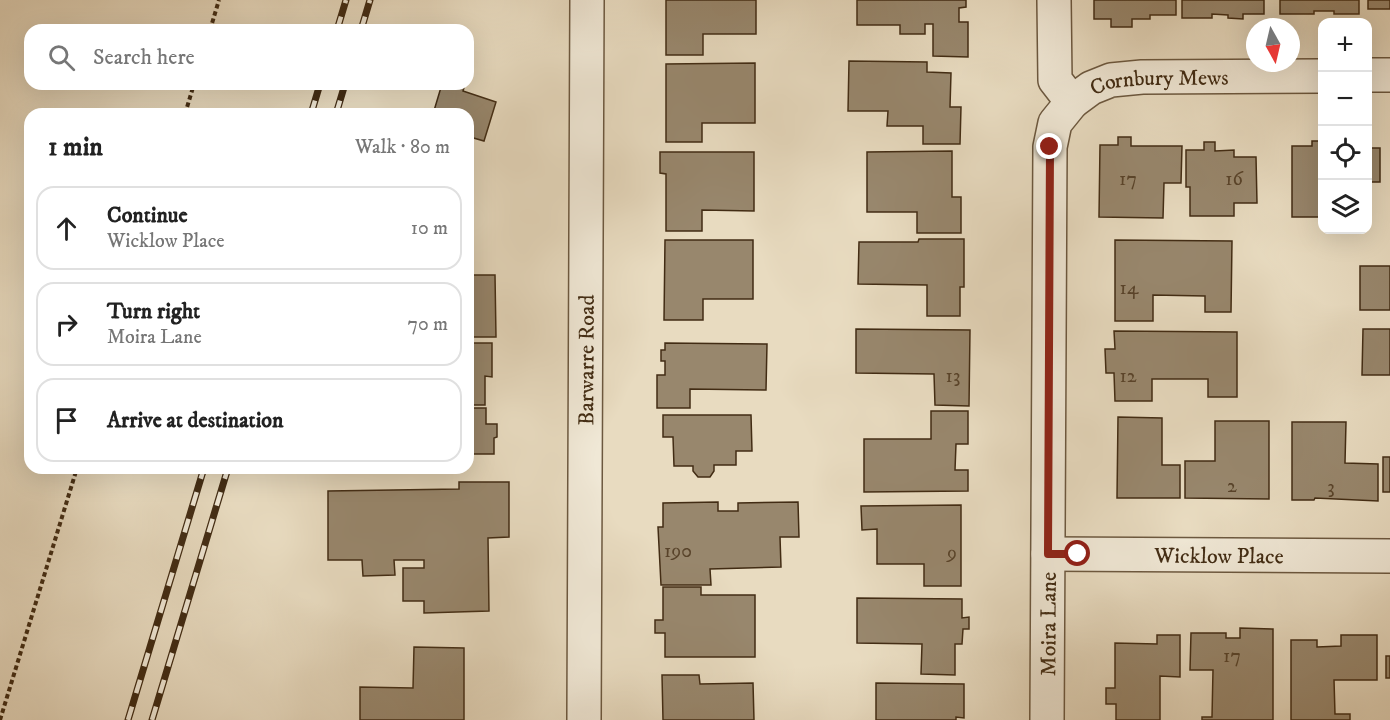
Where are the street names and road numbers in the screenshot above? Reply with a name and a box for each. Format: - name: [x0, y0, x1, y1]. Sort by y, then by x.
- street label: Cornbury Mews: [1086, 65, 1229, 102]
- street label: Barwarre Road: [573, 294, 601, 426]
- street label: Wicklow Place: [1153, 543, 1284, 570]
- street label: Moira Lane: [1035, 572, 1063, 676]

